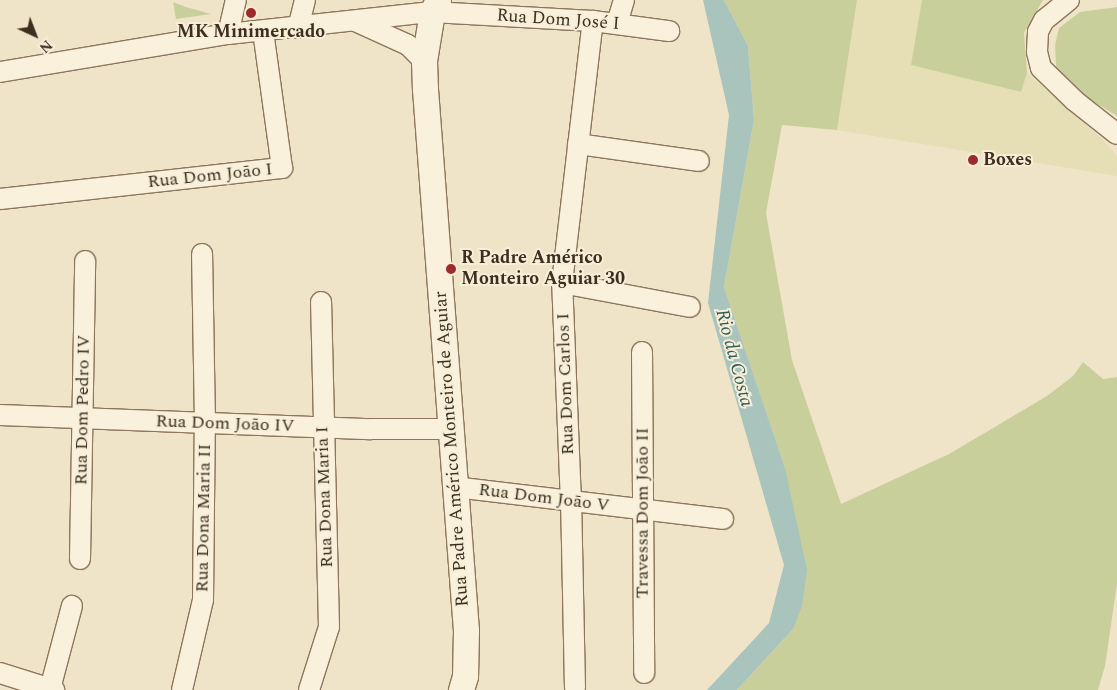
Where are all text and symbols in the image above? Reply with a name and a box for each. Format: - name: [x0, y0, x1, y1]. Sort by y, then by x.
- street label: Rua Dom José I: [496, 5, 620, 35]
- marker: MK Minimercado: [245, 7, 257, 19]
- north arrow: [10, 10, 60, 60]
- place label: MK Minimercado: [177, 21, 325, 43]
- text: N: [34, 35, 57, 58]
- place label: Boxes: [983, 149, 1032, 171]
- marker: Boxes: [967, 154, 979, 166]
- street label: Rua Dom João I: [146, 159, 274, 193]
- place label: R Padre Américo Monteiro Aguiar 30: [461, 248, 625, 290]
- marker: R Padre Américo Monteiro Aguiar 30: [445, 263, 457, 275]
- street label: Rua Padre Américo Monteiro de Aguiar: [430, 290, 474, 608]
- water label: Rio da Costa: [710, 307, 758, 409]
- street label: Rua Dom Carlos I: [553, 313, 579, 455]
- street label: Rua Dom Pedro IV: [71, 335, 95, 485]
- street label: Rua Dom João IV: [155, 411, 295, 437]
- street label: Rua Dona Maria I: [312, 426, 338, 568]
- street label: Travessa Dom João II: [632, 428, 654, 598]
- street label: Rua Dona Maria II: [192, 443, 216, 593]
- street label: Rua Dom João V: [477, 479, 611, 517]

